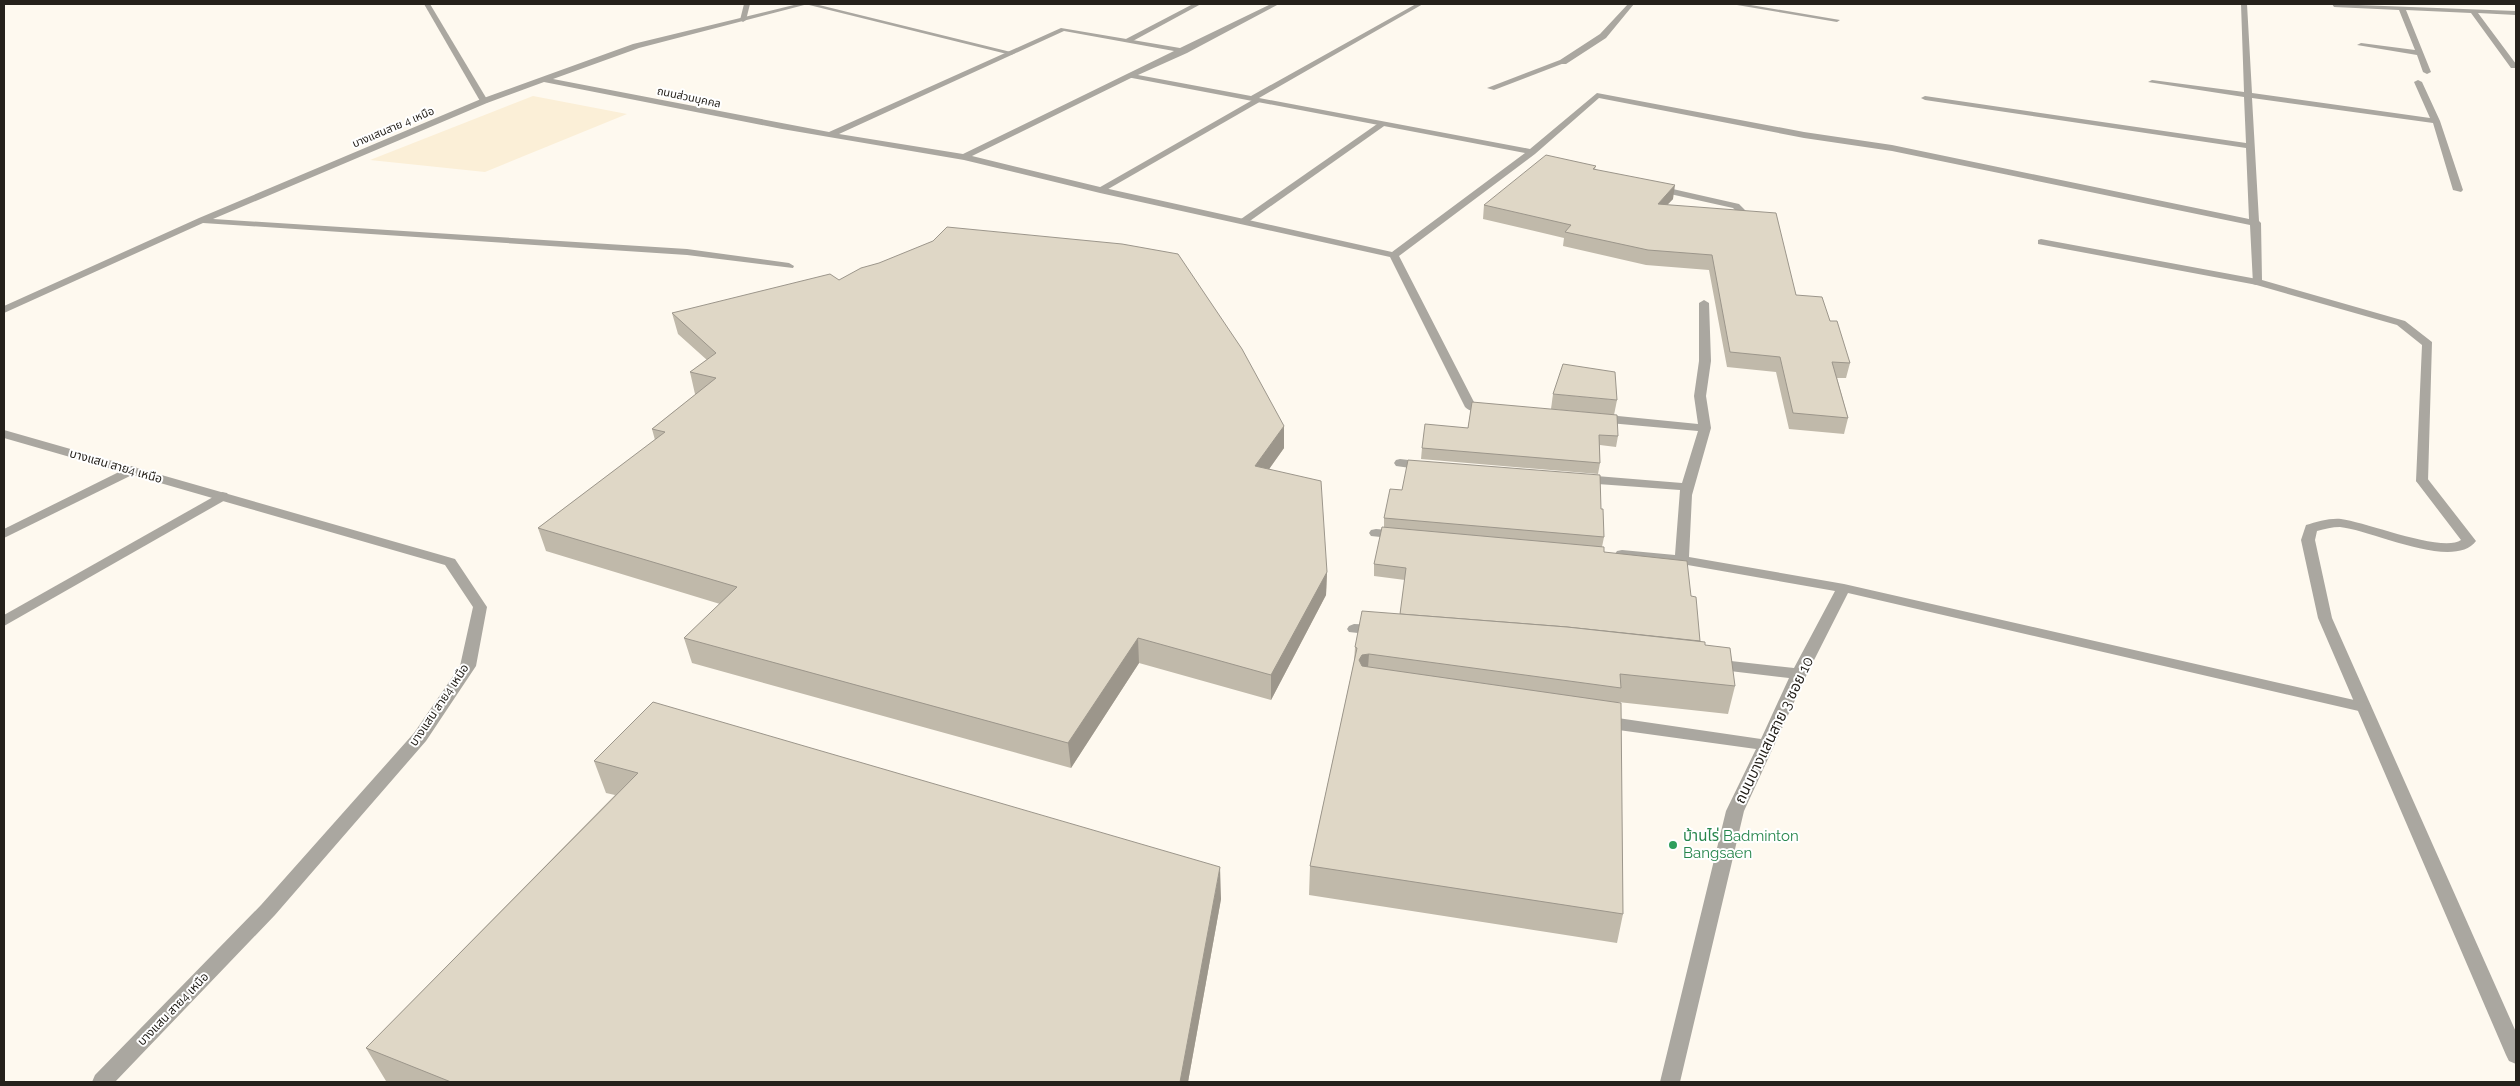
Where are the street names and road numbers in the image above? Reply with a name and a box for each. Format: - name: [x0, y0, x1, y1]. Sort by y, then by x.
- street label: ถนนส่วนบุคคล: [656, 84, 722, 111]
- street label: บางแสนสาย 4 เหนือ: [350, 104, 436, 151]
- street label: บางแสน สาย4 เหนือ: [68, 446, 164, 486]
- street label: ถนนบางแสนสาย 3 ซอย 10: [1731, 654, 1817, 806]
- street label: บางแสน สาย4 เหนือ: [406, 661, 472, 749]
- street label: บางแสน สาย4 เหนือ: [135, 970, 211, 1048]

